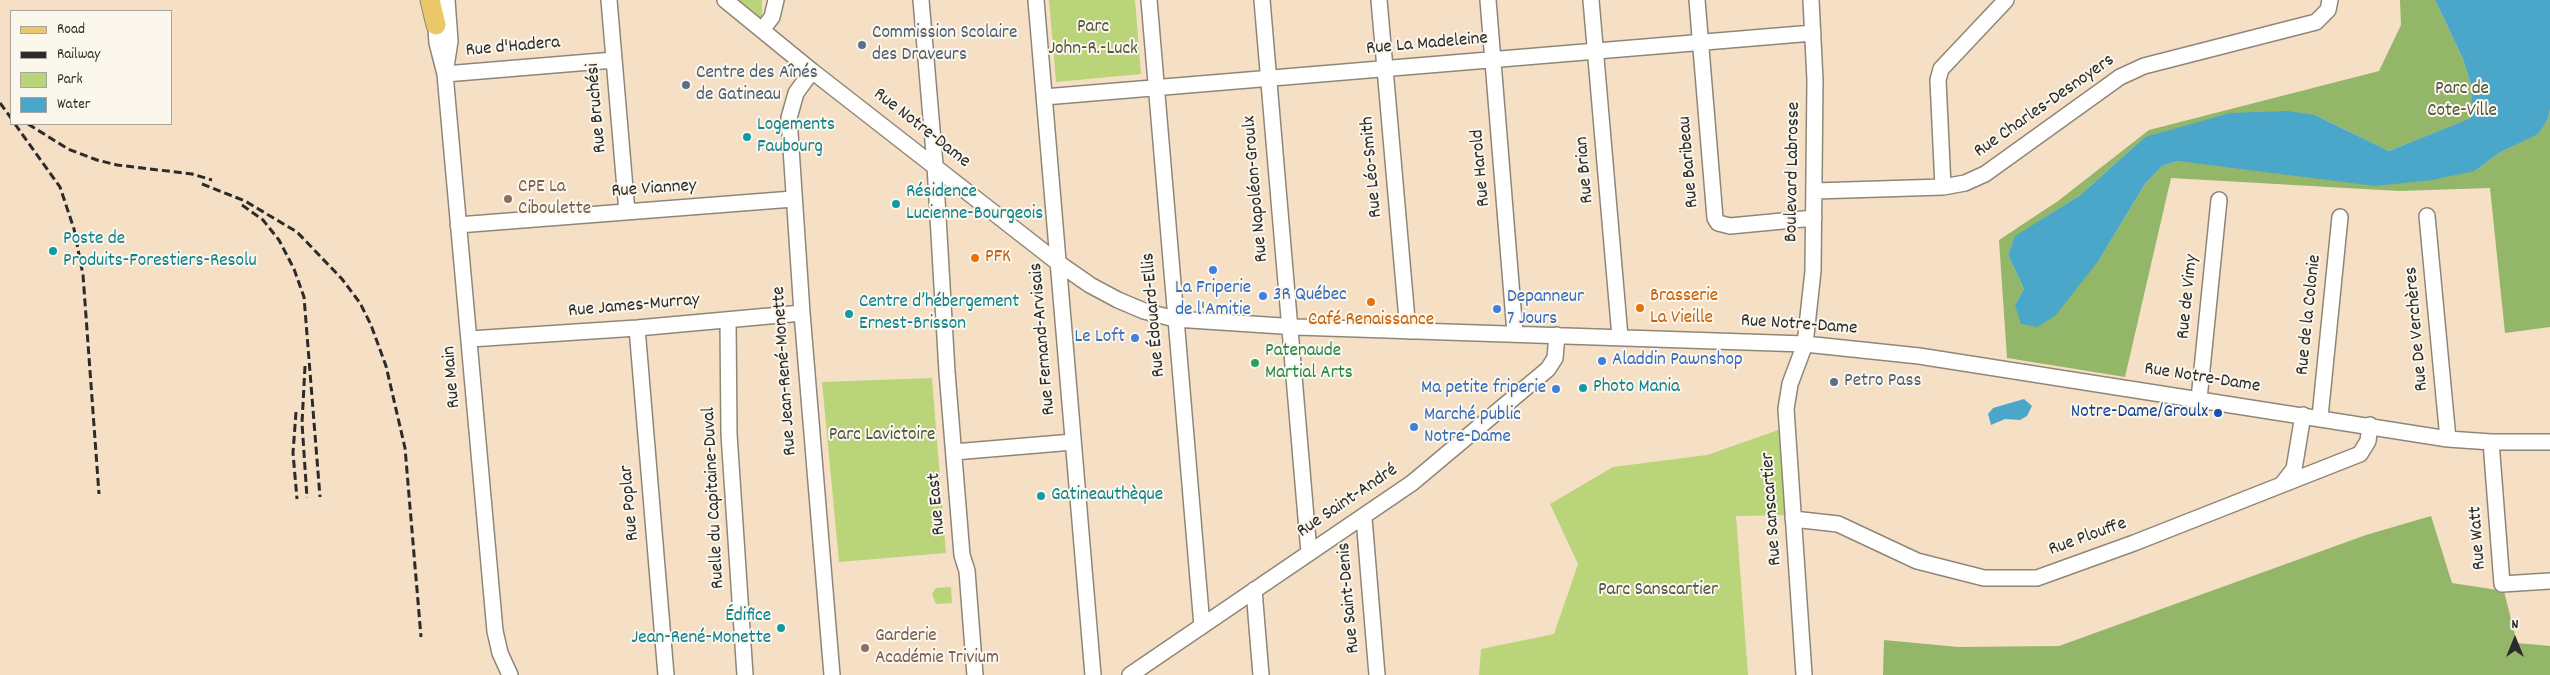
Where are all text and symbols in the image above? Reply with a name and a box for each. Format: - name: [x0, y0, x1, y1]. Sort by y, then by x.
- legend: [10, 10, 172, 125]
- park label: Parc John-R.-Luck: [1048, 17, 1138, 61]
- text: Road: [57, 19, 85, 41]
- place label: Commission Scolaire des Draveurs: [872, 23, 1017, 67]
- street label: Rue La Madeleine: [1365, 28, 1489, 62]
- street label: Rue d'Hadera: [465, 33, 561, 63]
- marker: Commission Scolaire des Draveurs: [856, 39, 868, 51]
- text: Railway: [57, 44, 100, 66]
- street label: Rue Charles-Desnoyers: [1970, 50, 2120, 164]
- street label: Rue Bruchési: [583, 62, 613, 154]
- place label: Centre des Aînés de Gatineau: [696, 63, 818, 107]
- text: Park: [57, 69, 83, 91]
- marker: Centre des Aînés de Gatineau: [680, 79, 692, 91]
- park label: Parc de Cote-Ville: [2427, 79, 2497, 123]
- street label: Rue Notre-Dame: [868, 84, 974, 174]
- text: Water: [57, 94, 90, 116]
- street label: Boulevard Labrosse: [1781, 102, 1807, 242]
- place label: Logements Faubourg: [757, 115, 835, 159]
- street label: Rue Napoléon-Groulx: [1239, 115, 1275, 263]
- street label: Rue Léo-Smith: [1357, 115, 1389, 219]
- street label: Rue Baribeau: [1675, 115, 1705, 209]
- street label: Rue Harold: [1467, 128, 1497, 208]
- marker: Logements Faubourg: [741, 131, 753, 143]
- street label: Rue Brian: [1572, 135, 1600, 205]
- street label: Rue Vianney: [611, 176, 697, 204]
- place label: CPE La Ciboulette: [518, 177, 591, 221]
- place label: Résidence Lucienne-Bourgeois: [906, 182, 1043, 226]
- marker: CPE La Ciboulette: [502, 193, 514, 205]
- marker: Résidence Lucienne-Bourgeois: [890, 198, 902, 210]
- place label: Poste de Produits-Forestiers-Resolu: [63, 229, 257, 273]
- marker: Poste de Produits-Forestiers-Resolu: [47, 245, 59, 257]
- place label: PFK: [985, 247, 1011, 269]
- marker: PFK: [969, 252, 981, 264]
- street label: Rue Édouard-Ellis: [1138, 252, 1172, 378]
- street label: Rue de Vimy: [2173, 253, 2205, 341]
- street label: Rue de la Colonie: [2292, 254, 2328, 376]
- street label: Rue Fernand-Arvisais: [1026, 262, 1062, 416]
- marker: La Friperie de l'Amitie: [1207, 264, 1219, 276]
- street label: Rue De Verchères: [2401, 266, 2435, 392]
- place label: La Friperie de l'Amitie: [1175, 278, 1251, 322]
- place label: 3R Québec: [1273, 285, 1347, 307]
- street label: Rue Jean-René-Monette: [769, 286, 803, 456]
- place label: Brasserie La Vieille: [1650, 286, 1718, 330]
- place label: Depanneur 7 Jours: [1507, 287, 1584, 331]
- street label: Rue James-Murray: [567, 290, 701, 324]
- marker: 3R Québec: [1257, 290, 1269, 302]
- place label: Centre d’hébergement Ernest-Brisson: [859, 292, 1019, 336]
- marker: Café Renaissance: [1365, 296, 1377, 308]
- marker: Brasserie La Vieille: [1634, 302, 1646, 314]
- marker: Depanneur 7 Jours: [1491, 303, 1503, 315]
- marker: Centre d’hébergement Ernest-Brisson: [843, 308, 855, 320]
- place label: Café Renaissance: [1308, 310, 1434, 332]
- street label: Rue Notre-Dame: [1740, 311, 1858, 341]
- place label: Le Loft: [1075, 327, 1125, 349]
- marker: Le Loft: [1129, 332, 1141, 344]
- place label: Patenaude Martial Arts: [1265, 341, 1353, 385]
- street label: Rue Main: [439, 345, 467, 409]
- place label: Aladdin Pawnshop: [1612, 350, 1743, 372]
- marker: Aladdin Pawnshop: [1596, 355, 1608, 367]
- marker: Patenaude Martial Arts: [1249, 357, 1261, 369]
- street label: Rue Notre-Dame: [2142, 359, 2262, 399]
- place label: Petro Pass: [1844, 371, 1921, 393]
- marker: Petro Pass: [1828, 376, 1840, 388]
- place label: Photo Mania: [1593, 377, 1680, 399]
- place label: Ma petite friperie: [1421, 378, 1546, 400]
- marker: Photo Mania: [1577, 382, 1589, 394]
- marker: Ma petite friperie: [1550, 383, 1562, 395]
- place label: Notre-Dame/Groulx: [2071, 402, 2208, 424]
- place label: Marché public Notre-Dame: [1424, 405, 1521, 449]
- street label: Ruelle du Capitaine-Duval: [699, 407, 731, 589]
- marker: Notre-Dame/Groulx: [2212, 407, 2224, 419]
- marker: Marché public Notre-Dame: [1408, 421, 1420, 433]
- park label: Parc Lavictoire: [829, 425, 935, 447]
- street label: Rue Sanscartier: [1758, 451, 1788, 567]
- street label: Rue Saint-André: [1293, 460, 1403, 544]
- street label: Rue Poplar: [616, 464, 646, 542]
- street label: Rue East: [924, 472, 952, 536]
- place label: Gatineauthèque: [1051, 485, 1163, 507]
- marker: Gatineauthèque: [1035, 490, 1047, 502]
- street label: Rue Watt: [2465, 505, 2493, 571]
- street label: Rue Plouffe: [2046, 513, 2130, 563]
- street label: Rue Saint-Denis: [1334, 541, 1366, 655]
- park label: Parc Sanscartier: [1598, 580, 1718, 602]
- place label: Édifice Jean-René-Monette: [631, 606, 771, 650]
- north arrow: [2490, 615, 2540, 665]
- text: N: [2512, 615, 2518, 635]
- marker: Édifice Jean-René-Monette: [775, 622, 787, 634]
- place label: Garderie Académie Trivium: [875, 626, 999, 670]
- marker: Garderie Académie Trivium: [859, 642, 871, 654]

